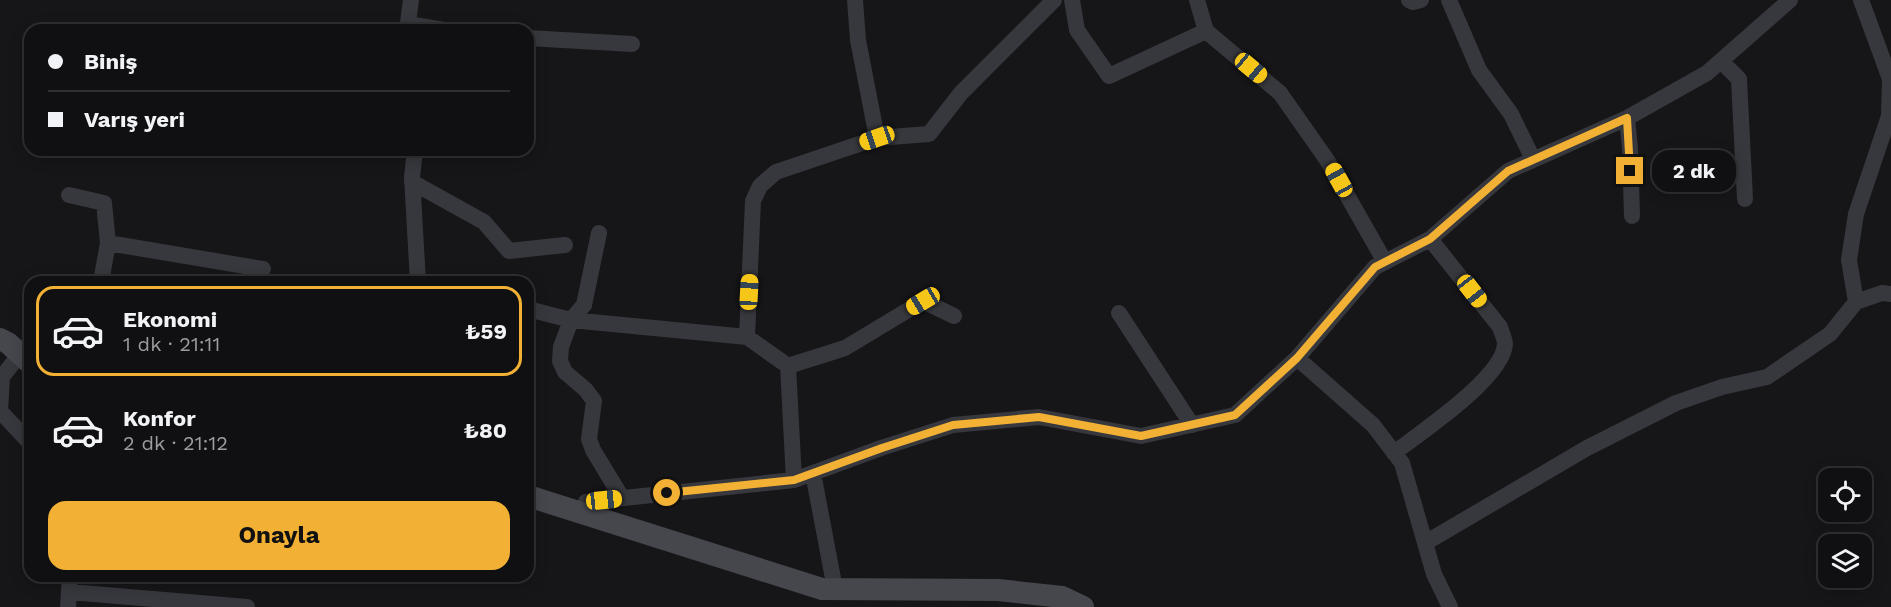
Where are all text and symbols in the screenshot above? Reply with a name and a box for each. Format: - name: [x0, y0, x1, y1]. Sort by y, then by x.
- text: Biniş: [84, 49, 137, 74]
- car: [1231, 50, 1271, 86]
- text: Varış yeri: [84, 107, 185, 132]
- car: [857, 124, 897, 152]
- callout: 2 dk: [1651, 150, 1735, 192]
- route end: [1616, 157, 1643, 184]
- text: 2 dk: [1673, 159, 1715, 183]
- car: [1322, 160, 1356, 200]
- car: [1454, 271, 1490, 311]
- car: [739, 274, 759, 310]
- car: [903, 284, 943, 318]
- icon: car: [51, 304, 105, 358]
- text: Ekonomi: [123, 307, 217, 332]
- text: ₺59: [465, 319, 507, 344]
- text: 1 dk · 21:11: [123, 332, 220, 356]
- icon: car: [51, 403, 105, 457]
- text: Konfor: [123, 406, 196, 431]
- text: ₺80: [463, 418, 507, 443]
- text: 2 dk · 21:12: [123, 431, 228, 455]
- map controls: [1818, 468, 1872, 588]
- button: locate: [1818, 468, 1872, 522]
- route start: [653, 479, 680, 506]
- car: [585, 489, 623, 511]
- button: Onayla: [48, 501, 510, 570]
- button: layers: [1818, 534, 1872, 588]

